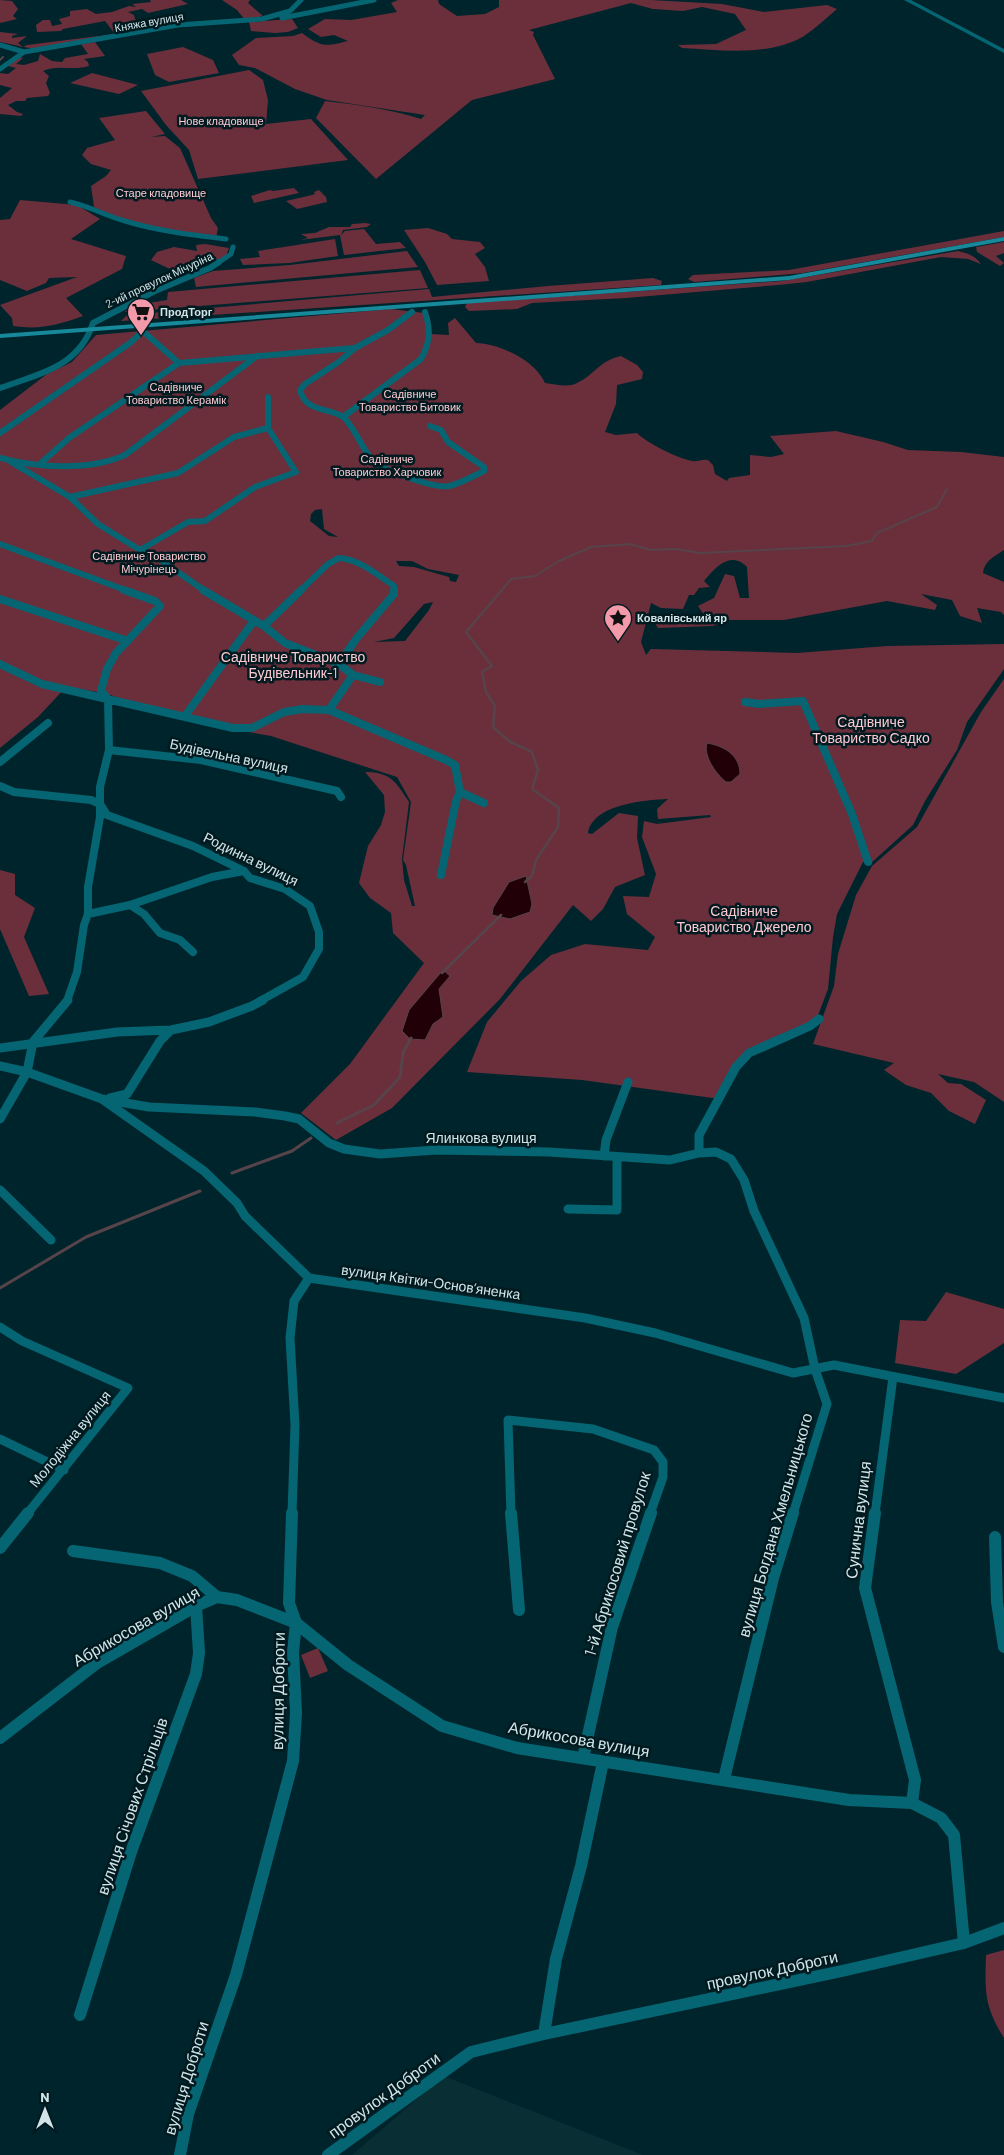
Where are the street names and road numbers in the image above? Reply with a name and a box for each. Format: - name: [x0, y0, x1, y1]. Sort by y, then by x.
- street label: Княжа вулиця: [113, 9, 184, 34]
- street label: 2-ий провулок Мічуріна: [103, 249, 215, 310]
- street label: Будівельна вулиця: [168, 735, 290, 776]
- street label: Родинна вулиця: [201, 828, 302, 889]
- street label: Ялинкова вулиця: [425, 1129, 537, 1146]
- street label: вулиця Квітки-Основʼяненка: [340, 1261, 522, 1303]
- street label: Молодіжна вулиця: [25, 1387, 114, 1490]
- street label: вулиця Богдана Хмельницького: [733, 1411, 816, 1639]
- street label: Сунична вулиця: [841, 1460, 874, 1580]
- street label: 1-й Абрикосовий провулок: [579, 1468, 654, 1658]
- street label: Абрикосова вулиця: [69, 1582, 202, 1670]
- street label: вулиця Доброти: [267, 1632, 288, 1750]
- street label: вулиця Січових Стрільців: [92, 1715, 171, 1897]
- street label: Абрикосова вулиця: [507, 1717, 651, 1760]
- street label: провулок Доброти: [705, 1946, 839, 1993]
- street label: вулиця Доброти: [159, 2019, 212, 2137]
- street label: провулок Доброти: [324, 2048, 443, 2142]

